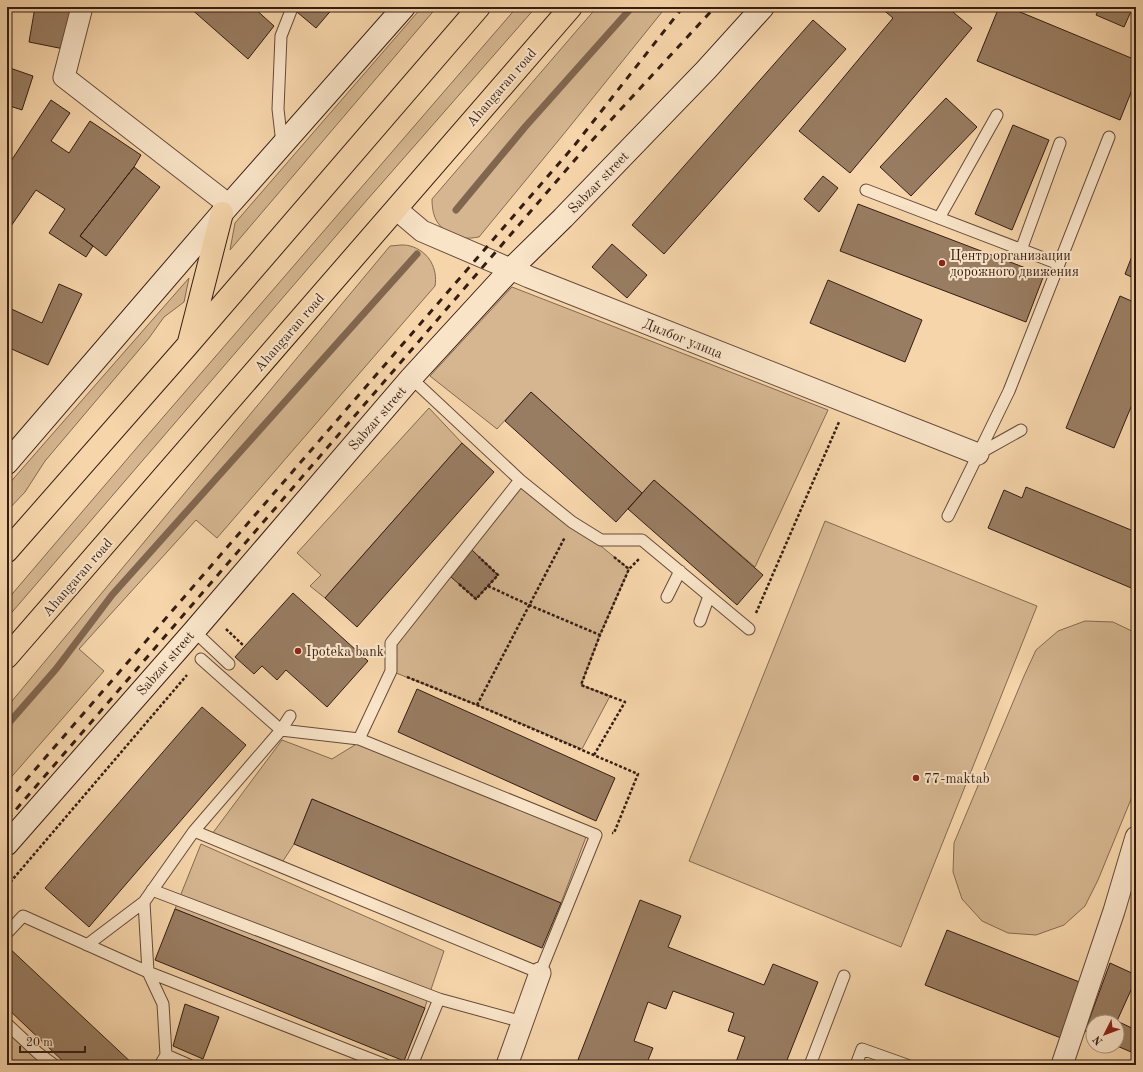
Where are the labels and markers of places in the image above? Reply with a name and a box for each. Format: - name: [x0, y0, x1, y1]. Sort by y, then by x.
- place label: Центр организации дорожного движения: [950, 249, 1079, 279]
- marker: Центр организации дорожного движения: [937, 258, 947, 268]
- place label: Ipoteka bank: [306, 645, 384, 659]
- marker: Ipoteka bank: [293, 646, 303, 656]
- place label: 77-maktab: [924, 772, 990, 786]
- marker: 77-maktab: [911, 773, 921, 783]

